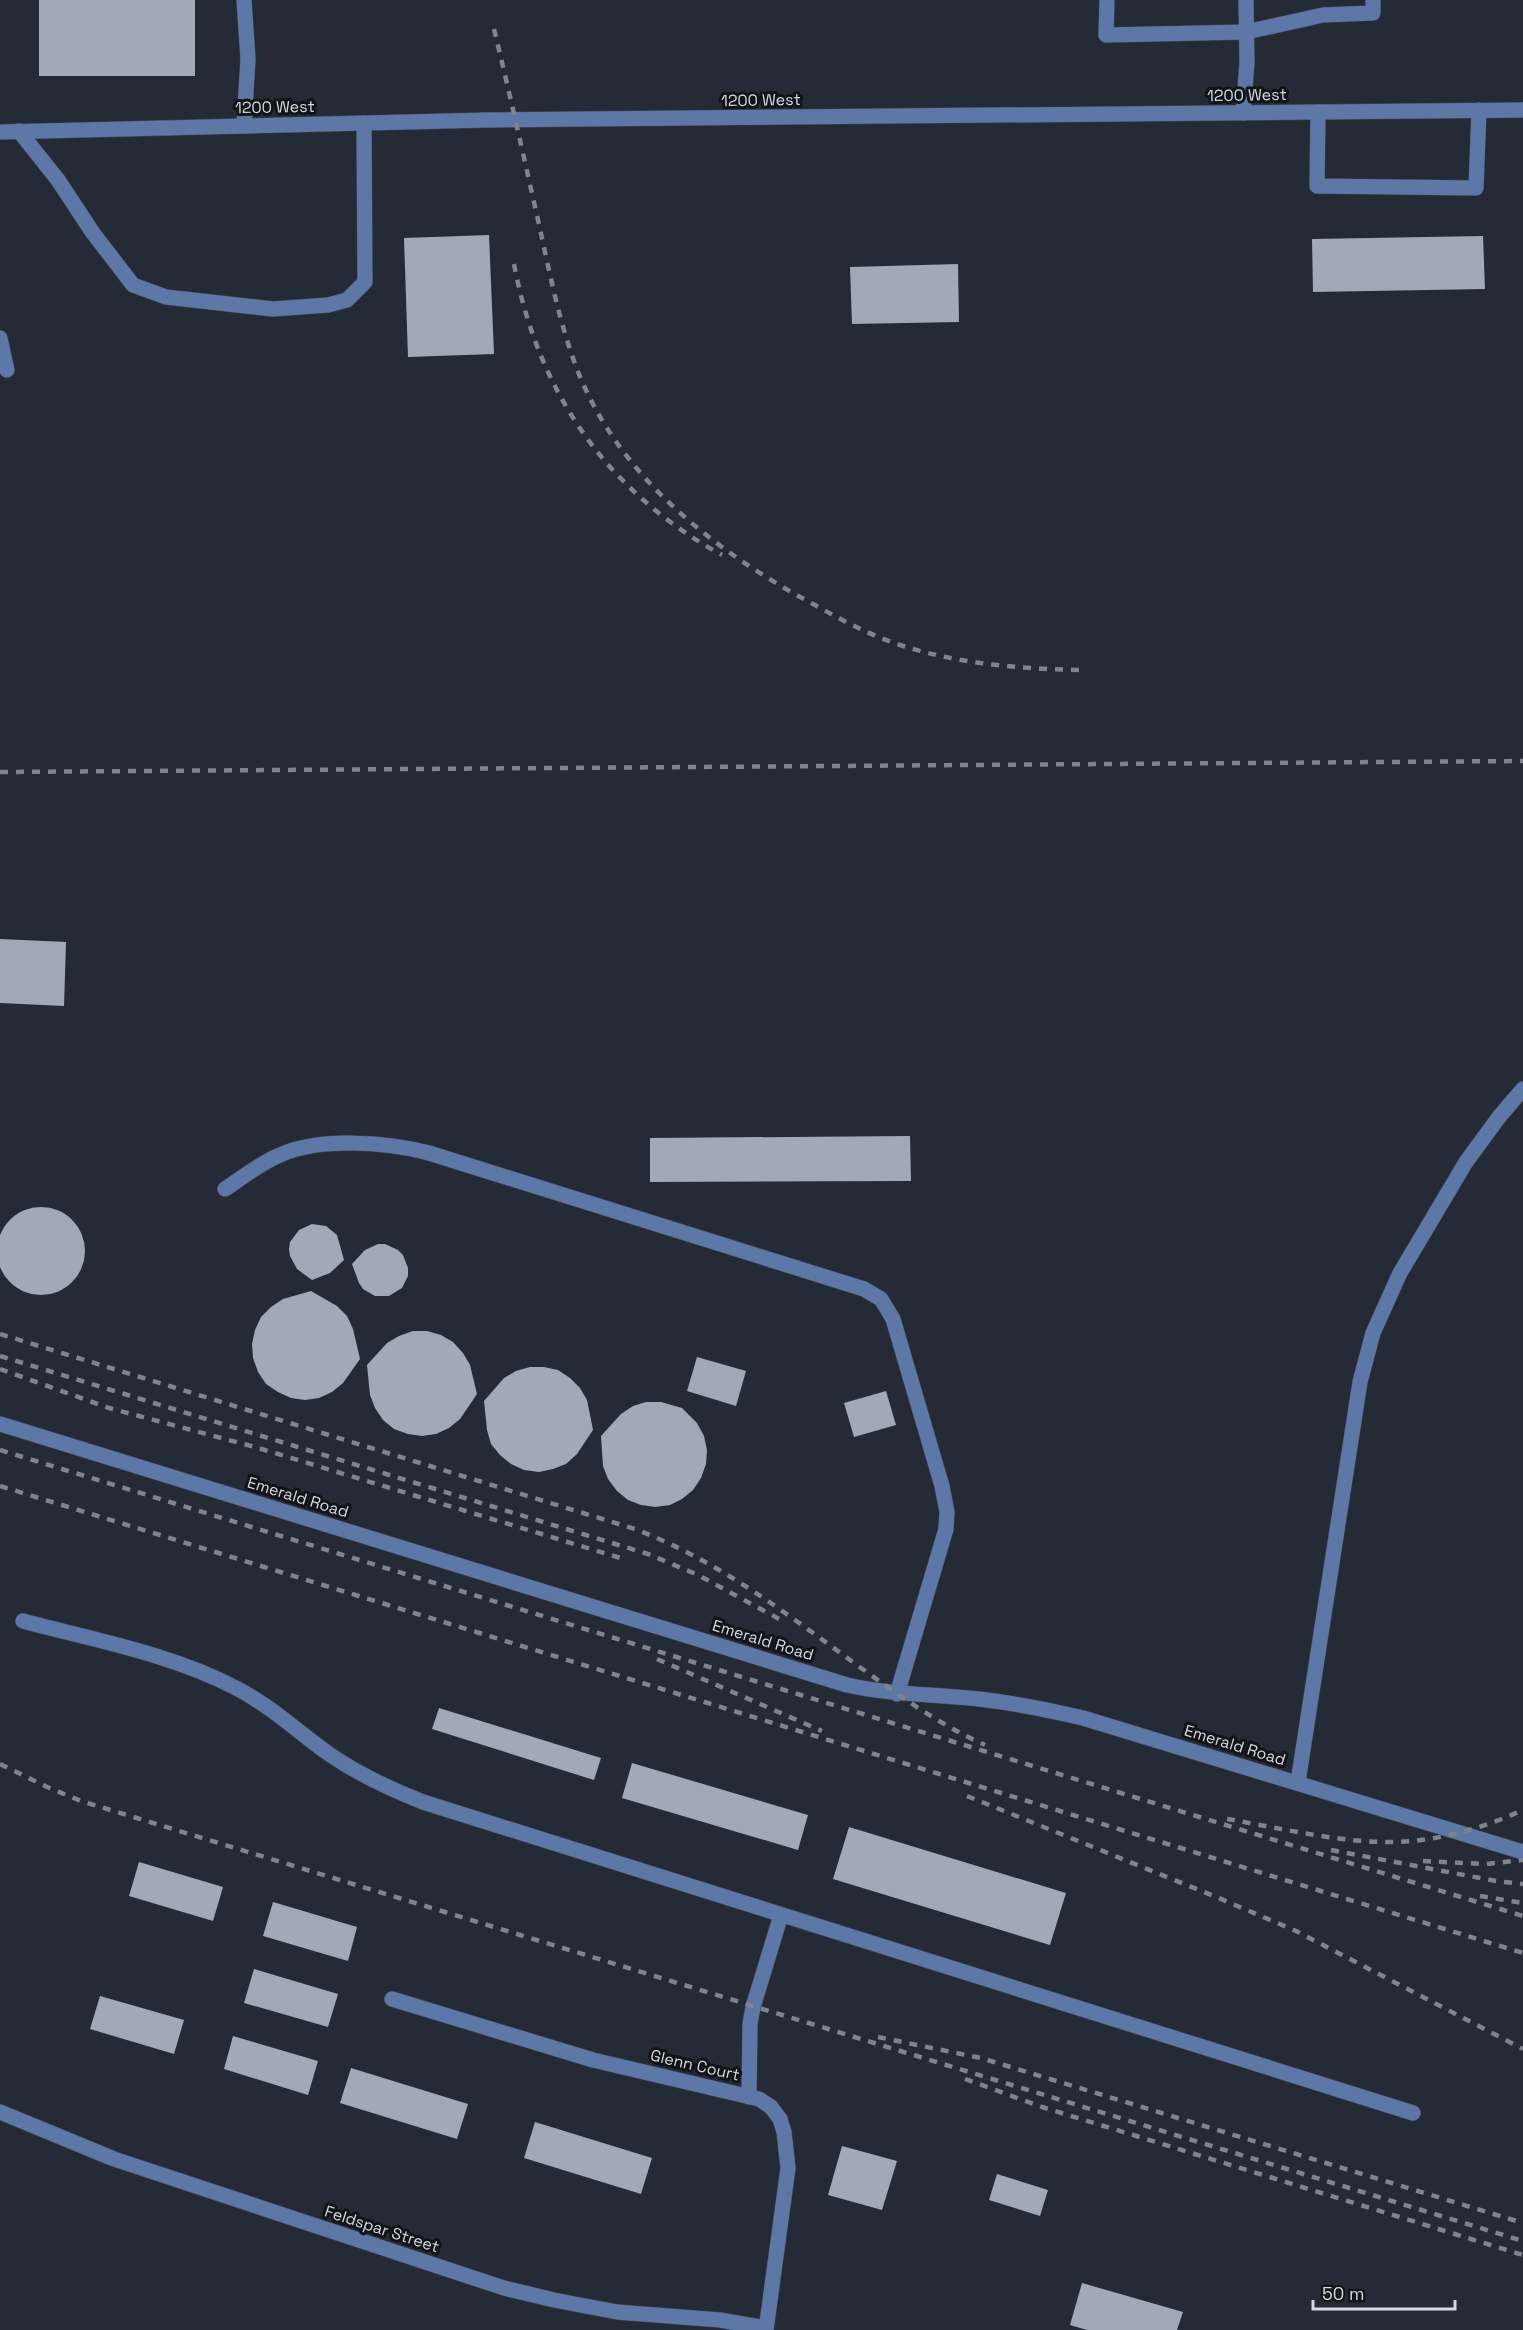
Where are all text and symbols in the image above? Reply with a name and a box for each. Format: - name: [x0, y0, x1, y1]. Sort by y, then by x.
- street label: 1200 West: [1207, 84, 1287, 106]
- street label: 1200 West: [721, 89, 801, 111]
- street label: 1200 West: [235, 96, 315, 118]
- street label: Emerald Road: [245, 1472, 351, 1522]
- street label: Emerald Road: [710, 1615, 816, 1665]
- street label: Emerald Road: [1182, 1720, 1288, 1770]
- street label: Glenn Court: [648, 2045, 742, 2085]
- street label: Feldspar Street: [322, 2201, 442, 2257]
- scale bar: [1313, 2273, 1456, 2311]
- text: 50 m: [1322, 2282, 1364, 2305]

